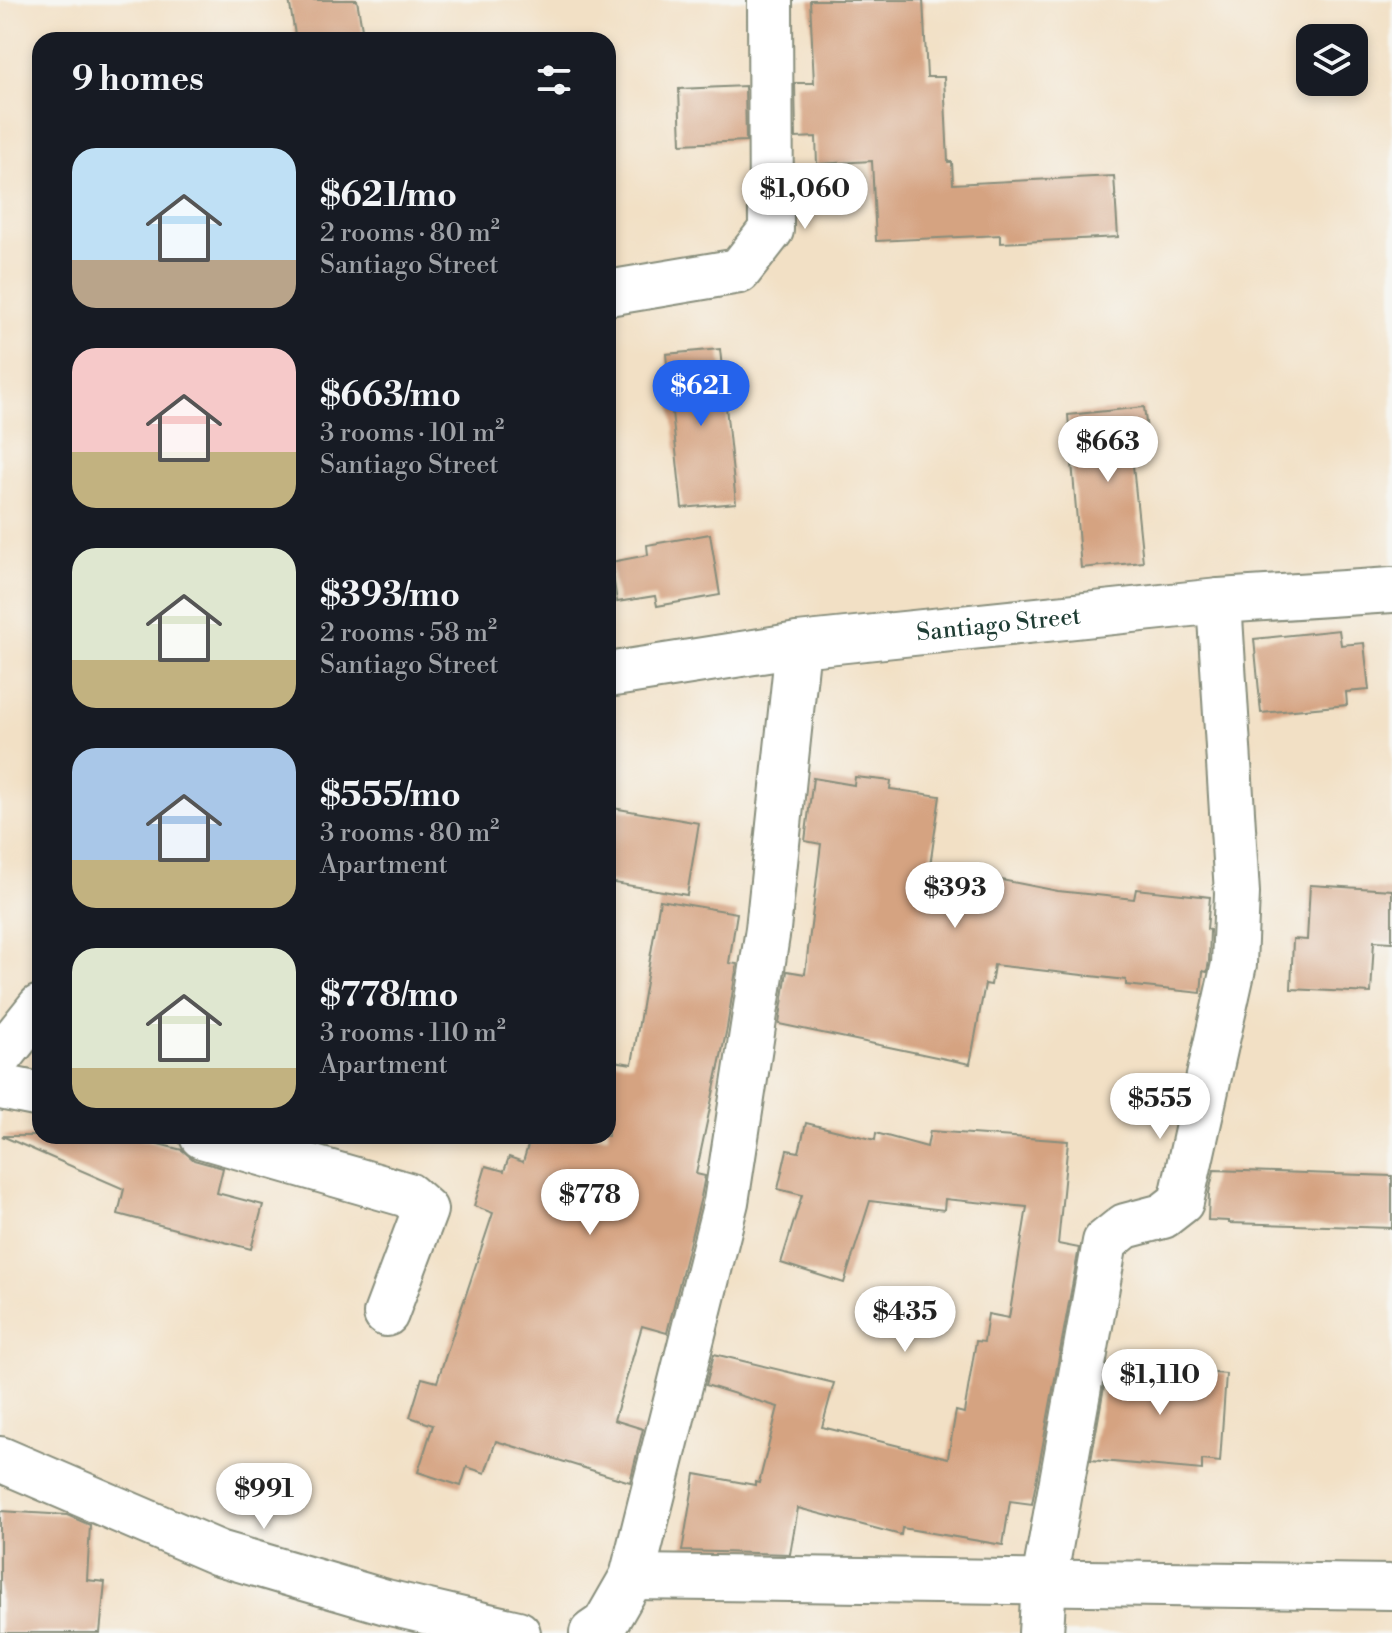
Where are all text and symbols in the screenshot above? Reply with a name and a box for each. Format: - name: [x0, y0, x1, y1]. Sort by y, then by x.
- map controls: [1296, 24, 1368, 96]
- button: layers: [1296, 24, 1368, 96]
- icon: filters: [532, 58, 576, 102]
- text: 9 homes: [72, 59, 204, 101]
- pin: $1,060: [740, 163, 870, 231]
- text: $1,060: [760, 173, 850, 205]
- text: $621/mo: [320, 175, 457, 217]
- icon: home: [136, 180, 232, 276]
- text: 2 rooms · 80 m²: [320, 217, 500, 249]
- text: Santiago Street: [320, 249, 499, 281]
- pin: $621: [654, 360, 748, 428]
- text: $621: [671, 370, 731, 402]
- text: $663/mo: [320, 375, 461, 417]
- icon: home: [136, 380, 232, 476]
- pin: $663: [1061, 416, 1155, 484]
- text: 3 rooms · 101 m²: [320, 417, 504, 449]
- text: $663: [1076, 426, 1140, 458]
- text: Santiago Street: [320, 449, 499, 481]
- text: $393/mo: [320, 575, 460, 617]
- icon: home: [136, 580, 232, 676]
- street label: Santiago Street: [915, 601, 1083, 649]
- text: 2 rooms · 58 m²: [320, 617, 497, 649]
- text: Santiago Street: [320, 649, 499, 681]
- text: $555/mo: [320, 775, 461, 817]
- icon: home: [136, 780, 232, 876]
- text: 3 rooms · 80 m²: [320, 817, 499, 849]
- text: Apartment: [320, 849, 448, 881]
- pin: $393: [908, 862, 1002, 930]
- text: $393: [923, 872, 987, 904]
- text: $778/mo: [320, 975, 458, 1017]
- icon: home: [136, 980, 232, 1076]
- text: 3 rooms · 110 m²: [320, 1017, 506, 1049]
- text: Apartment: [320, 1049, 448, 1081]
- pin: $555: [1113, 1073, 1207, 1141]
- text: $555: [1128, 1083, 1192, 1115]
- pin: $778: [543, 1169, 637, 1237]
- text: $778: [559, 1179, 621, 1211]
- pin: $435: [858, 1286, 952, 1354]
- text: $435: [873, 1296, 937, 1328]
- pin: $1,110: [1095, 1349, 1225, 1417]
- text: $1,110: [1120, 1359, 1200, 1391]
- pin: $991: [217, 1463, 311, 1531]
- text: $991: [234, 1473, 294, 1505]

